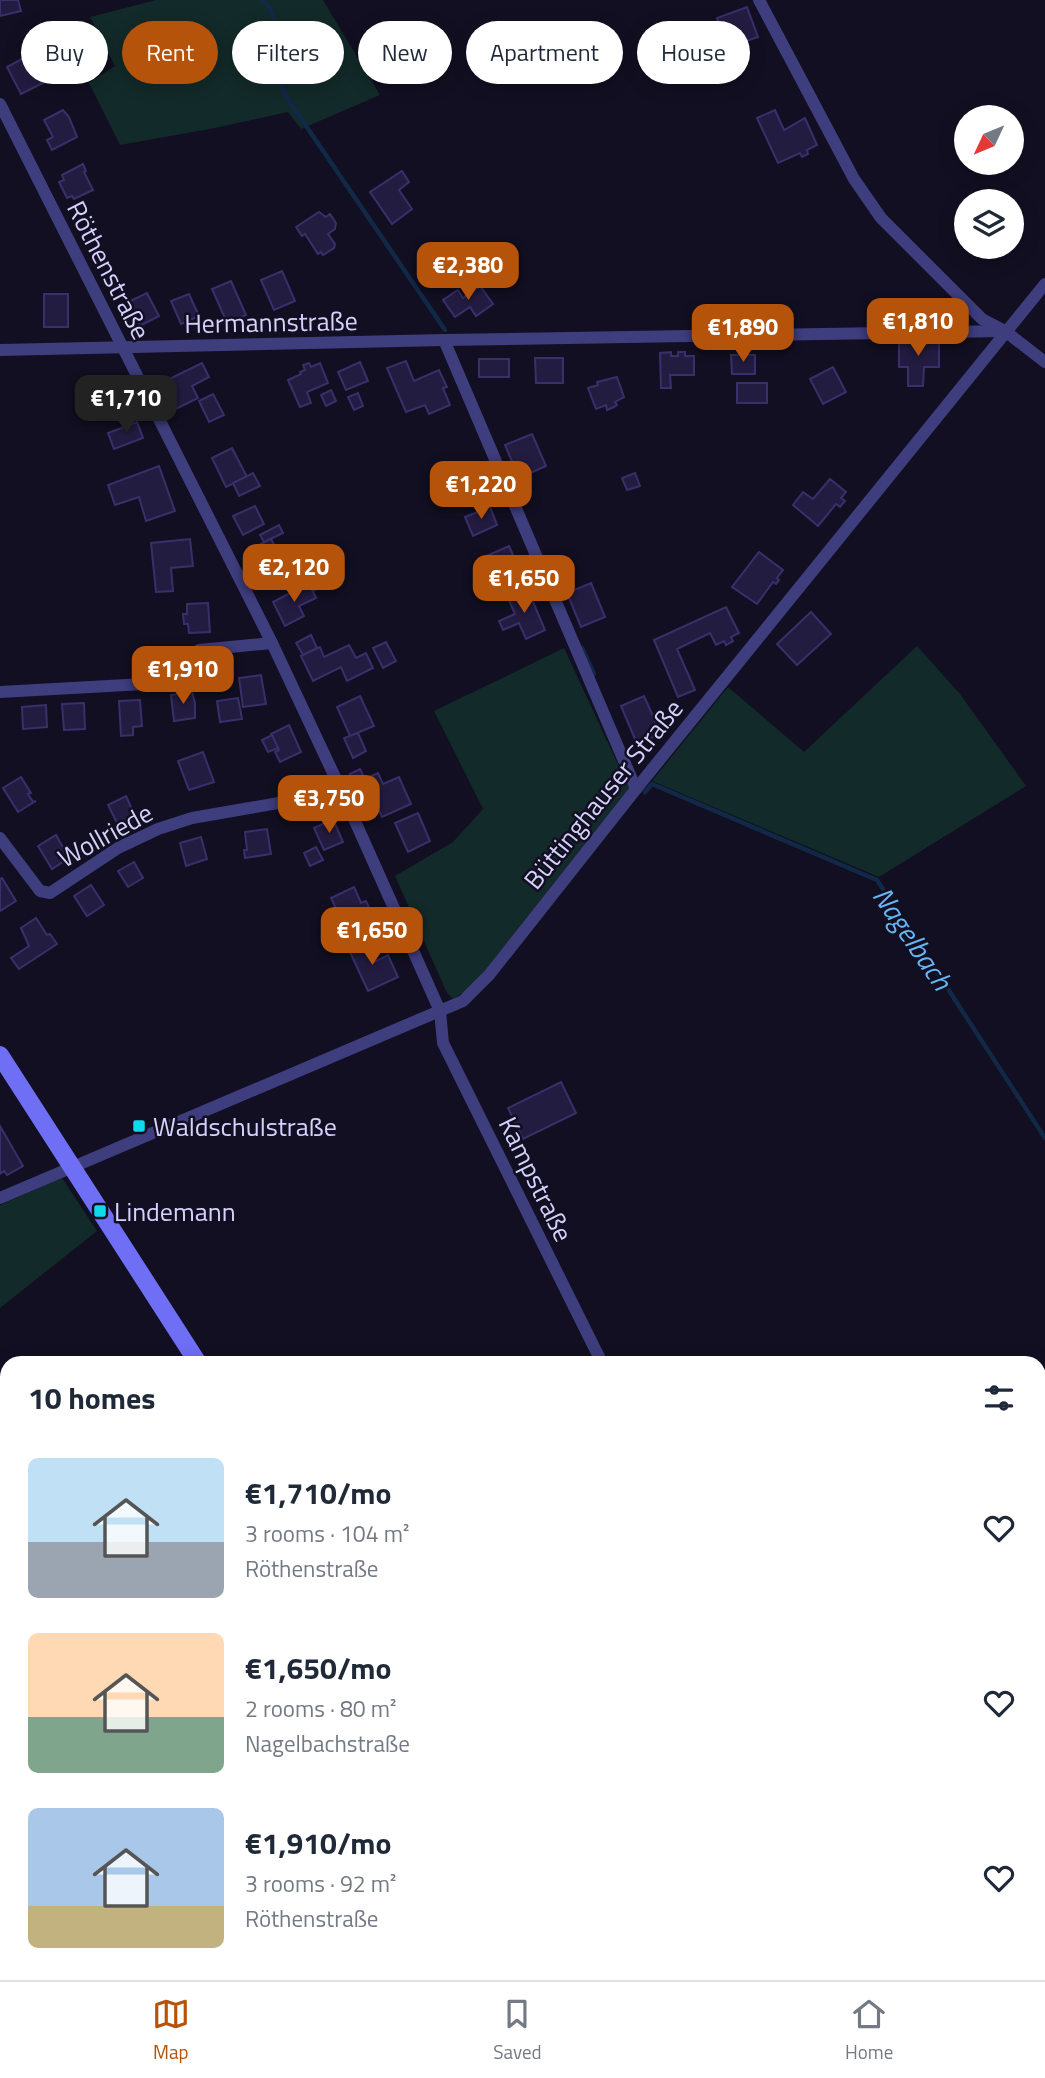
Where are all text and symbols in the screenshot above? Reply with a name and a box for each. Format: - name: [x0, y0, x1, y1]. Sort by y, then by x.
- chip: Buy: [21, 21, 108, 84]
- chip: Rent: [122, 21, 218, 84]
- chip: Filters: [232, 21, 344, 84]
- chip: New: [358, 21, 452, 84]
- chip: Apartment: [466, 21, 623, 84]
- chip: House: [637, 21, 750, 84]
- north arrow: [954, 105, 1024, 175]
- map controls: [954, 105, 1024, 259]
- button: layers: [954, 189, 1024, 259]
- street label: Röthenstraße: [57, 194, 161, 346]
- pin: €2,380: [411, 243, 525, 302]
- text: €2,380: [433, 247, 503, 282]
- pin: €1,810: [861, 298, 975, 358]
- street label: Hermannstraße: [184, 301, 358, 343]
- text: €1,810: [883, 303, 953, 338]
- pin: €1,890: [686, 304, 800, 364]
- text: €1,890: [708, 309, 778, 344]
- pin: €1,710: [69, 376, 183, 435]
- text: €1,710: [91, 380, 161, 415]
- pin: €1,220: [424, 462, 538, 521]
- text: €1,220: [446, 466, 516, 501]
- pin: €2,120: [237, 544, 351, 604]
- text: €2,120: [259, 549, 329, 584]
- pin: €1,650: [467, 556, 581, 615]
- text: €1,650: [489, 560, 559, 595]
- pin: €1,910: [126, 646, 240, 706]
- text: €1,910: [148, 651, 218, 686]
- street label: Büttinghauser Straße: [514, 690, 692, 898]
- pin: €3,750: [272, 776, 386, 835]
- text: €3,750: [294, 780, 364, 815]
- street label: Wollriede: [51, 793, 159, 877]
- water label: Nagelbach: [862, 878, 964, 999]
- pin: €1,650: [315, 908, 429, 967]
- text: €1,650: [337, 912, 407, 947]
- place label: Waldschulstraße: [153, 1107, 337, 1146]
- street label: Kampstraße: [489, 1110, 583, 1248]
- marker: Waldschulstraße: [131, 1118, 147, 1134]
- place label: Lindemann: [114, 1192, 236, 1231]
- marker: Lindemann: [92, 1203, 108, 1219]
- text: 10 homes: [28, 1375, 155, 1421]
- icon: filters: [980, 1379, 1018, 1417]
- text: €1,710/mo: [245, 1470, 391, 1516]
- icon: home: [84, 1486, 168, 1570]
- icon: heart: [980, 1509, 1018, 1547]
- text: 3 rooms · 104 m²: [245, 1516, 409, 1551]
- text: Röthenstraße: [245, 1551, 378, 1586]
- text: €1,650/mo: [245, 1645, 391, 1691]
- icon: home: [84, 1661, 168, 1745]
- icon: heart: [980, 1684, 1018, 1722]
- text: 2 rooms · 80 m²: [245, 1691, 396, 1726]
- text: Nagelbachstraße: [245, 1726, 410, 1761]
- text: €1,910/mo: [245, 1820, 391, 1866]
- icon: home: [84, 1836, 168, 1920]
- icon: heart: [980, 1859, 1018, 1897]
- text: 3 rooms · 92 m²: [245, 1866, 396, 1901]
- text: Röthenstraße: [245, 1901, 378, 1936]
- tab: Map: [152, 1995, 190, 2066]
- tab: Saved: [493, 1995, 542, 2066]
- tab: Home: [845, 1995, 893, 2066]

